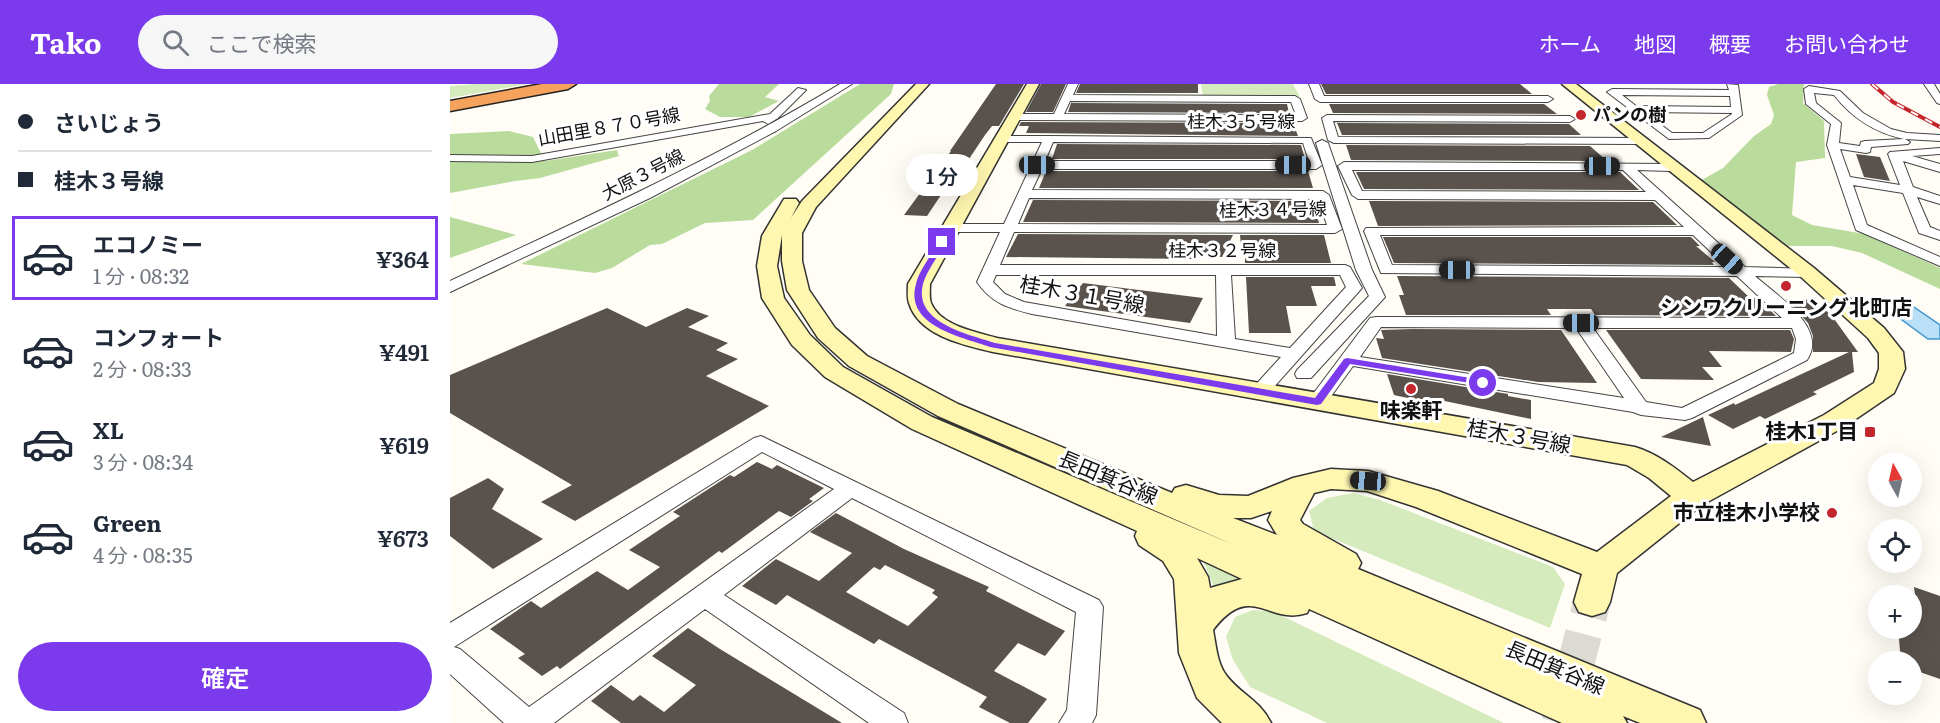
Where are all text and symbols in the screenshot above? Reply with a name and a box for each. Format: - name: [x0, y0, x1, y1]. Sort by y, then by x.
- search box: [138, 15, 558, 69]
- text: Tako: [30, 21, 102, 63]
- icon: search: [159, 26, 192, 59]
- text: ここで検索: [207, 26, 317, 59]
- text: ホーム: [1539, 27, 1601, 58]
- text: 地図: [1634, 27, 1676, 58]
- text: 概要: [1709, 27, 1751, 58]
- text: お問い合わせ: [1784, 27, 1910, 58]
- street label: 山田里８７０号線: [535, 100, 682, 151]
- place label: パンの樹: [1593, 100, 1666, 127]
- text: さいじょう: [54, 105, 164, 138]
- street label: 桂木３５号線: [1187, 107, 1295, 134]
- marker: パンの樹: [1574, 108, 1588, 122]
- street label: 大原３号線: [596, 141, 689, 206]
- callout: 1 分: [906, 155, 978, 197]
- car: [1019, 156, 1055, 174]
- car: [1275, 156, 1311, 174]
- car: [1584, 157, 1620, 175]
- text: 1 分: [926, 160, 958, 190]
- text: 桂木３号線: [54, 163, 164, 196]
- street label: 桂木３４号線: [1219, 194, 1327, 223]
- text: エコノミー: [93, 227, 203, 260]
- route end: [928, 228, 955, 255]
- icon: car: [21, 231, 75, 285]
- street label: 桂木３２号線: [1168, 236, 1276, 263]
- car: [1708, 240, 1746, 278]
- text: ¥364: [376, 242, 429, 275]
- text: 1 分 · 08:32: [93, 260, 189, 290]
- car: [1439, 261, 1475, 279]
- street label: 桂木３１号線: [1018, 266, 1147, 319]
- marker: シンワクリーニング北町店: [1779, 279, 1793, 293]
- place label: シンワクリーニング北町店: [1660, 290, 1912, 321]
- car: [1563, 314, 1599, 332]
- text: コンフォート: [93, 320, 224, 353]
- icon: car: [21, 324, 75, 378]
- text: ¥491: [379, 335, 429, 368]
- text: 2 分 · 08:33: [93, 353, 192, 383]
- route start: [1469, 369, 1496, 396]
- marker: 味楽軒: [1404, 382, 1418, 396]
- place label: 味楽軒: [1380, 393, 1443, 424]
- street label: 桂木３号線: [1465, 410, 1574, 459]
- text: XL: [93, 413, 124, 446]
- place label: 桂木1丁目: [1765, 414, 1858, 445]
- icon: car: [21, 417, 75, 471]
- marker: 桂木1丁目: [1863, 425, 1877, 439]
- text: ¥619: [379, 428, 429, 461]
- street label: 長田箕谷線: [1055, 441, 1163, 510]
- text: 3 分 · 08:34: [93, 446, 193, 476]
- north arrow: [1868, 453, 1922, 507]
- map controls: [1868, 453, 1922, 705]
- car: [1349, 471, 1387, 491]
- place label: 市立桂木小学校: [1673, 495, 1820, 526]
- text: Green: [93, 506, 162, 539]
- marker: 市立桂木小学校: [1825, 506, 1839, 520]
- icon: car: [21, 510, 75, 564]
- button: locate: [1868, 519, 1922, 573]
- text: ¥673: [377, 521, 429, 554]
- text: 4 分 · 08:35: [93, 539, 193, 569]
- button: +: [1868, 585, 1922, 639]
- street label: 長田箕谷線: [1502, 631, 1610, 700]
- button: 確定: [18, 642, 432, 711]
- button: −: [1868, 651, 1922, 705]

